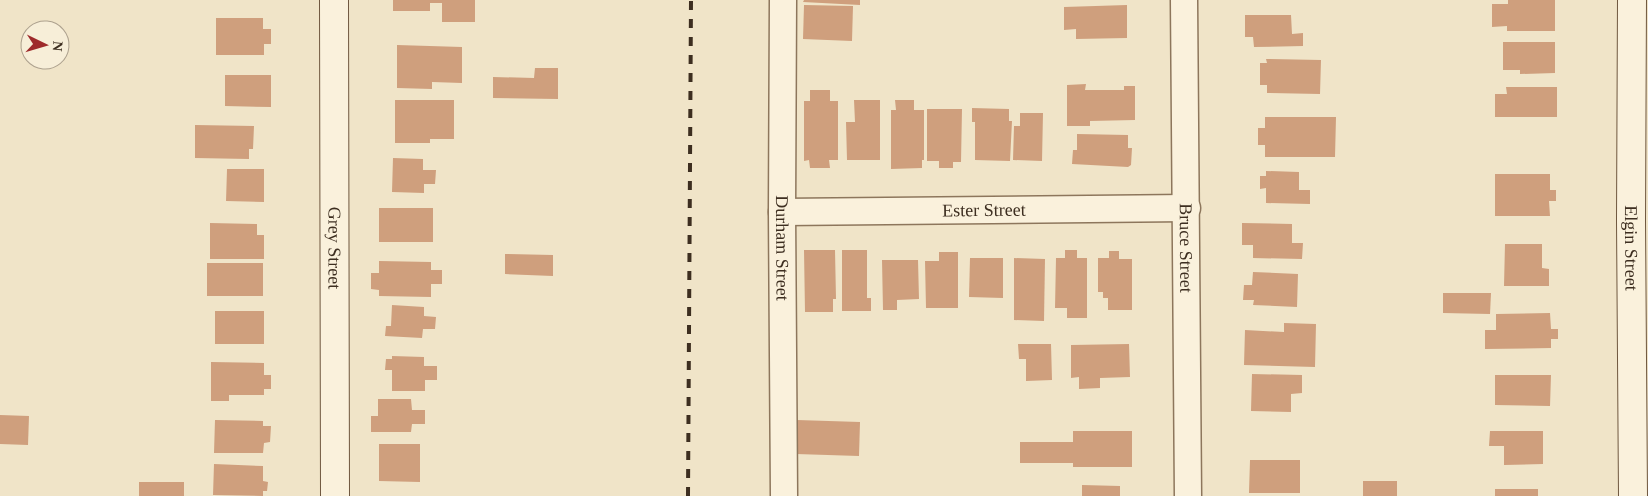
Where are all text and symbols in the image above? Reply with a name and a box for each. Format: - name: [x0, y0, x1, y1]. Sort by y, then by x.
- north arrow: [20, 20, 70, 70]
- text: N: [50, 40, 65, 52]
- street label: Durham Street: [772, 195, 793, 301]
- street label: Ester Street: [942, 200, 1026, 220]
- street label: Bruce Street: [1176, 203, 1196, 293]
- street label: Elgin Street: [1621, 205, 1642, 291]
- street label: Grey Street: [324, 207, 345, 289]

